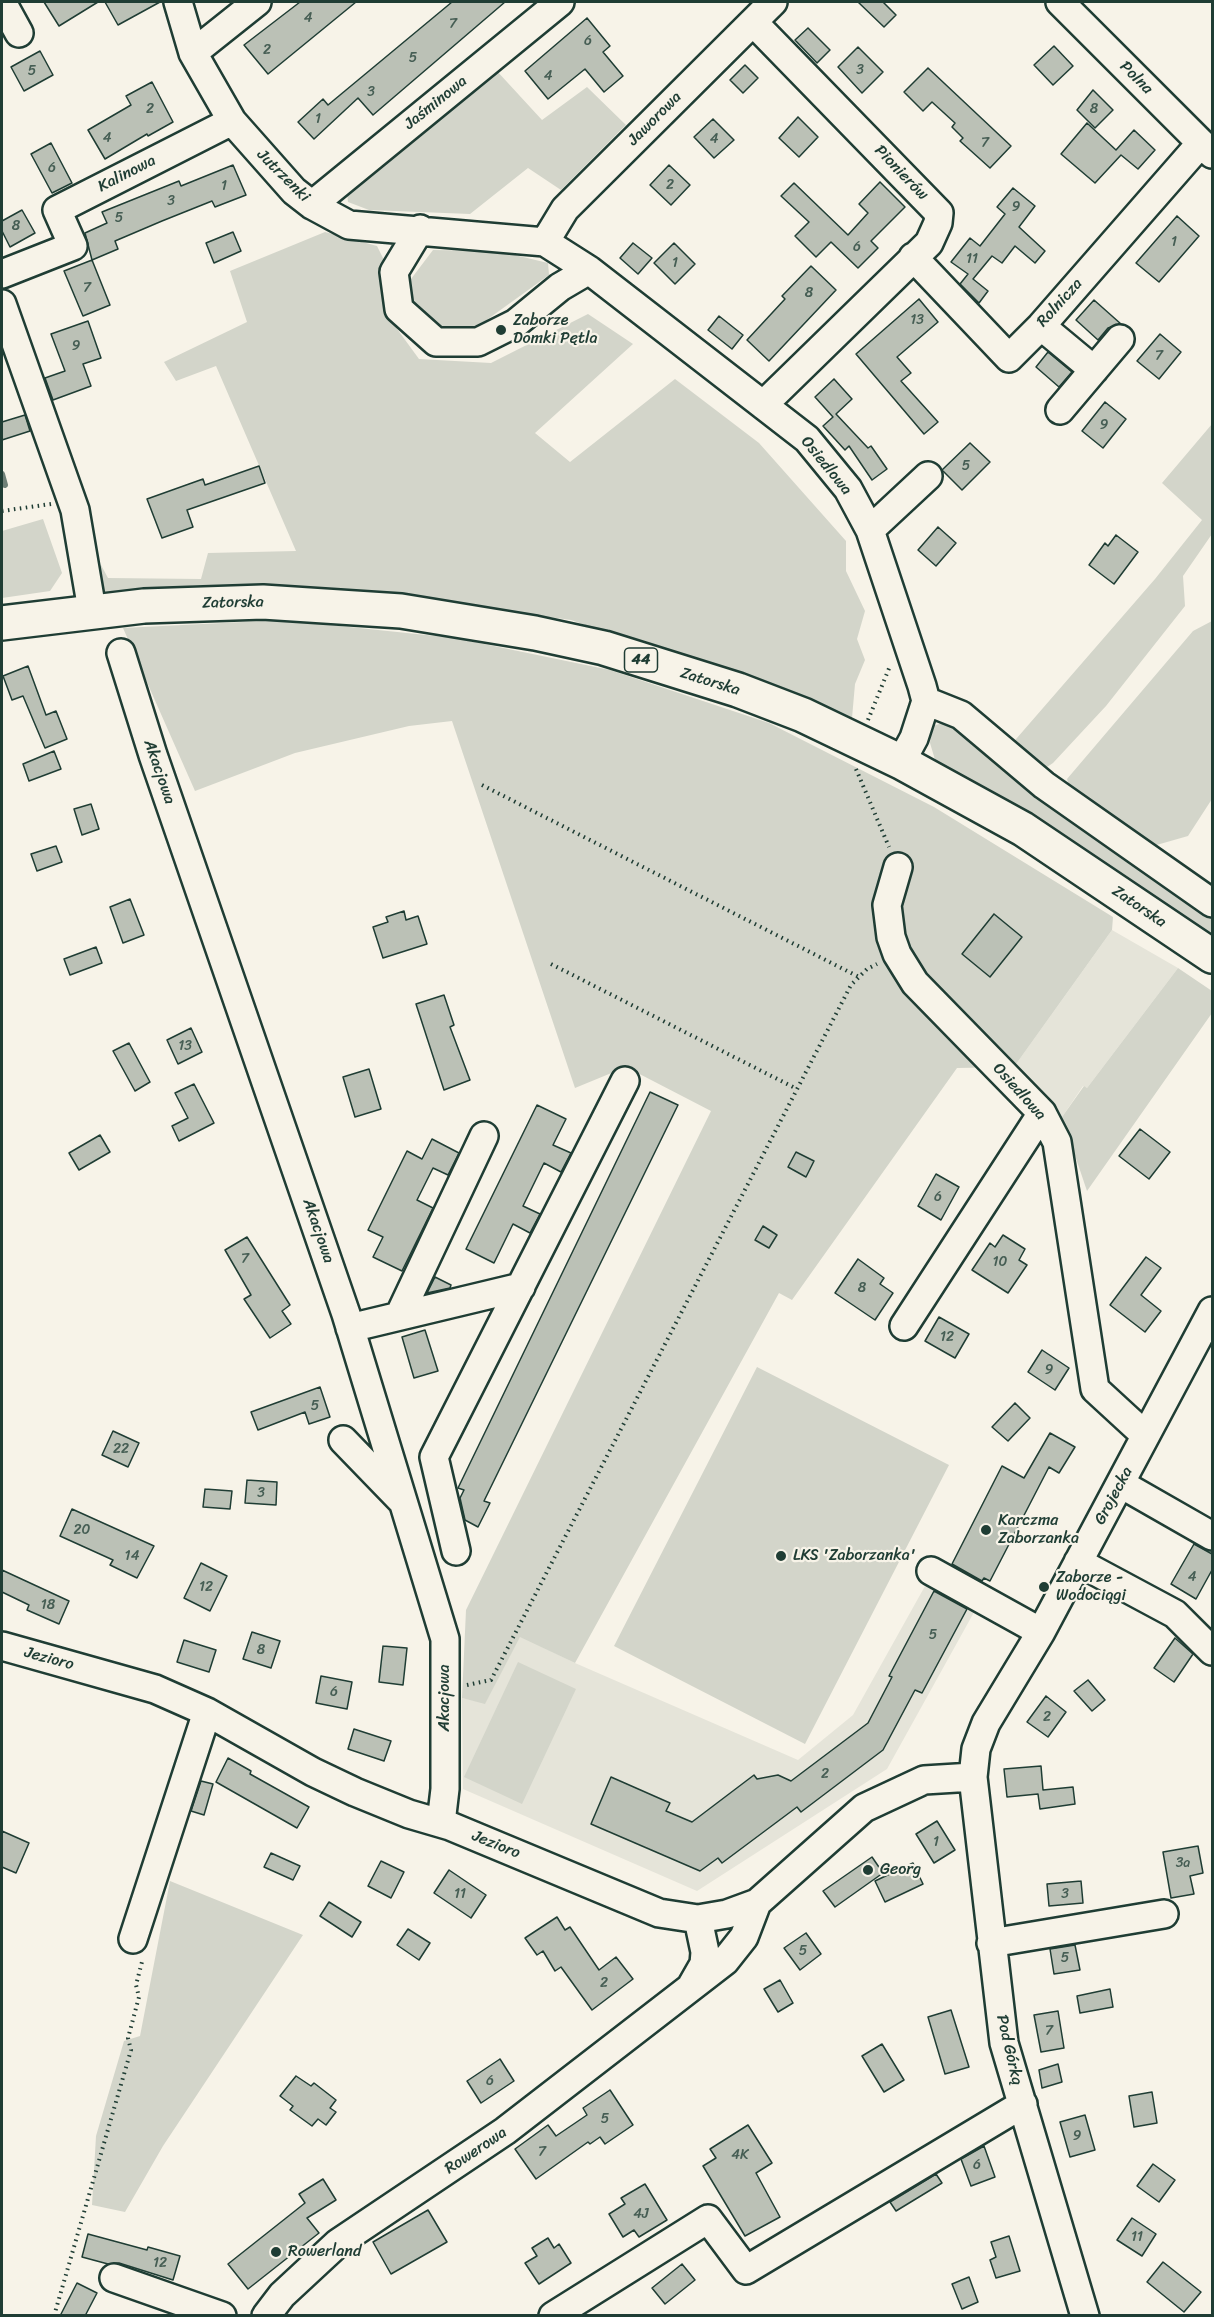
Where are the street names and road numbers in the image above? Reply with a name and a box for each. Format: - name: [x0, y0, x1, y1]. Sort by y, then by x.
- street label: Polna: [1115, 57, 1157, 99]
- street label: Jaśminowa: [401, 72, 471, 134]
- street label: Jaworowa: [624, 88, 686, 150]
- street label: Pionierów: [870, 141, 932, 205]
- street label: Jutrzenki: [253, 146, 313, 206]
- street label: Kalinowa: [95, 151, 159, 197]
- street label: Rolnicza: [1033, 275, 1087, 331]
- street label: Osiedlowa: [796, 433, 856, 499]
- street label: Zatorska: [202, 593, 264, 613]
- road number: 44: [624, 648, 658, 672]
- street label: Zatorska: [678, 664, 742, 700]
- street label: Akacjowa: [139, 737, 179, 807]
- street label: Zatorska: [1108, 882, 1170, 932]
- street label: Osiedlowa: [988, 1059, 1050, 1125]
- street label: Akacjowa: [298, 1196, 338, 1266]
- street label: Grojecka: [1091, 1464, 1137, 1528]
- street label: Jezioro: [22, 1643, 76, 1675]
- street label: Akacjowa: [435, 1665, 455, 1731]
- street label: Jezioro: [469, 1827, 523, 1863]
- street label: Pod Górką: [992, 2013, 1026, 2087]
- street label: Rowerowa: [441, 2123, 511, 2179]

